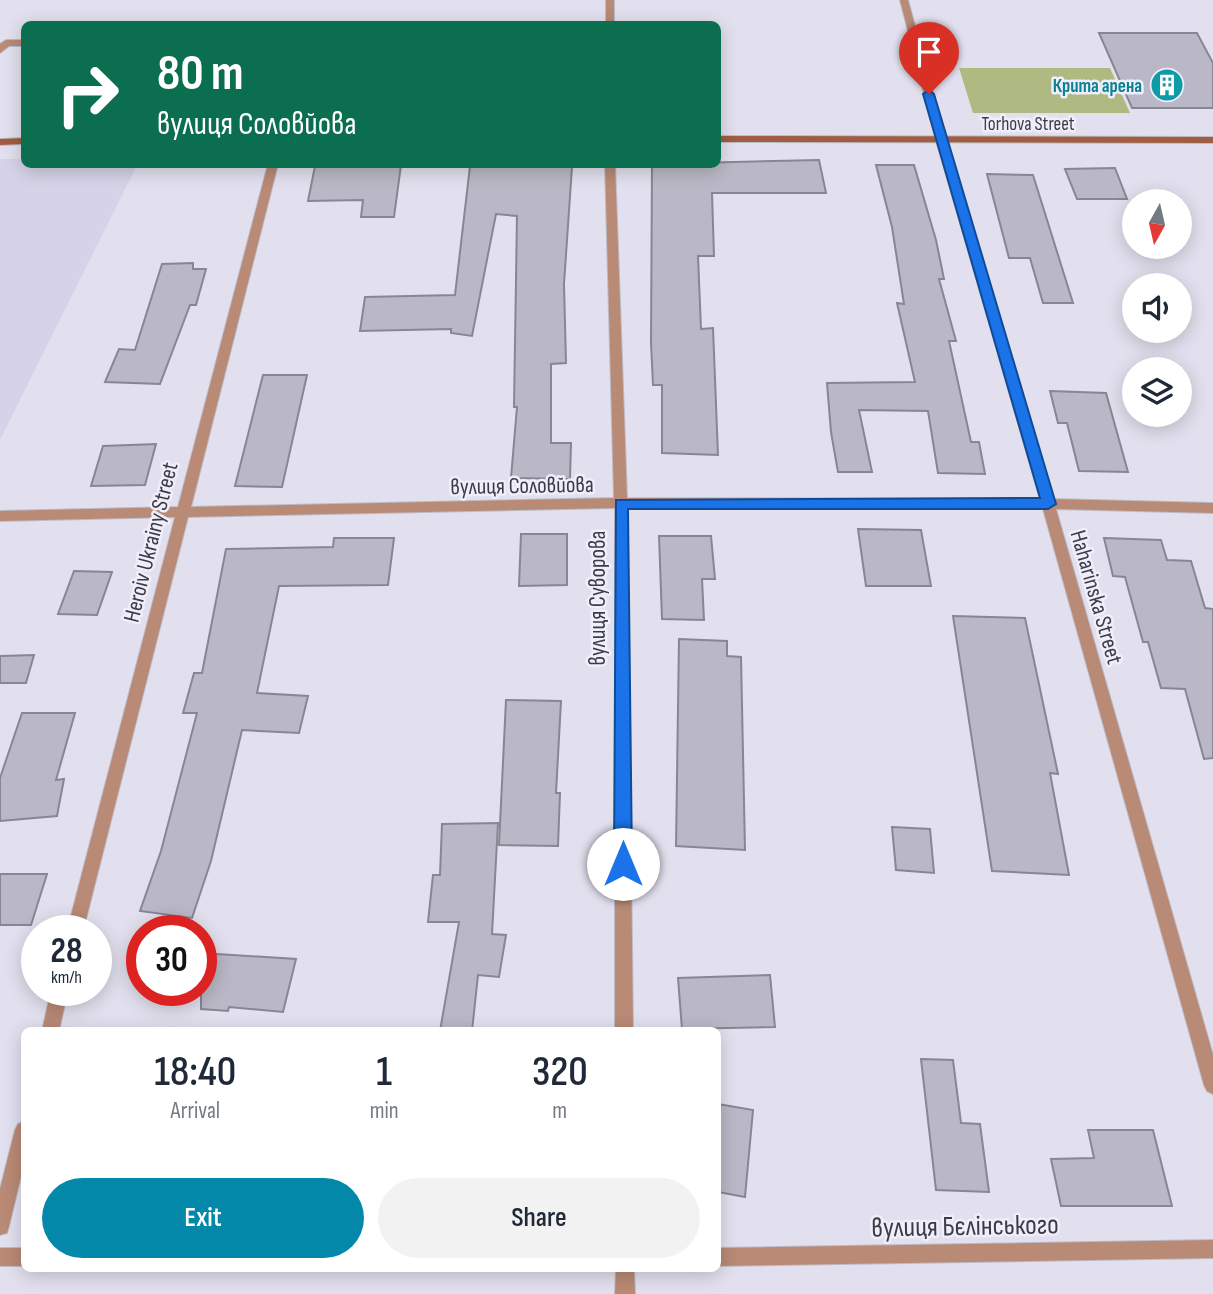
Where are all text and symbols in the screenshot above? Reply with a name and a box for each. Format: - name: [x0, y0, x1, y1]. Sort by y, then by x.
- pin: [899, 22, 959, 94]
- icon: arrive: [910, 33, 948, 71]
- text: 80 m: [157, 45, 244, 104]
- icon: right: [42, 49, 133, 140]
- building icon: Крита арена: [1148, 66, 1186, 104]
- place label: Крита арена: [1053, 75, 1142, 98]
- text: вулиця Соловйова: [157, 105, 357, 144]
- street label: Torhova Street: [981, 113, 1075, 136]
- north arrow: [1122, 189, 1192, 259]
- map controls: [1122, 189, 1192, 427]
- button: sound: [1122, 273, 1192, 343]
- button: layers: [1122, 357, 1192, 427]
- street label: Heroiv Ukrainy Street: [118, 459, 184, 625]
- street label: вулиця Соловйова: [450, 471, 594, 501]
- street label: Haharinska Street: [1064, 527, 1129, 667]
- street label: вулиця Суворова: [584, 531, 612, 665]
- position arrow: [586, 827, 660, 901]
- speed limit sign: 30: [126, 915, 217, 1006]
- text: 28: [51, 930, 82, 973]
- text: km/h: [51, 967, 82, 988]
- text: 18:40: [154, 1047, 236, 1098]
- text: 1: [376, 1047, 392, 1098]
- text: 320: [532, 1047, 588, 1098]
- text: Arrival: [171, 1097, 220, 1125]
- text: min: [370, 1097, 399, 1125]
- text: m: [552, 1097, 567, 1125]
- button: Exit: [42, 1178, 364, 1258]
- button: Share: [378, 1178, 700, 1258]
- street label: вулиця Бєлінського: [871, 1208, 1059, 1245]

